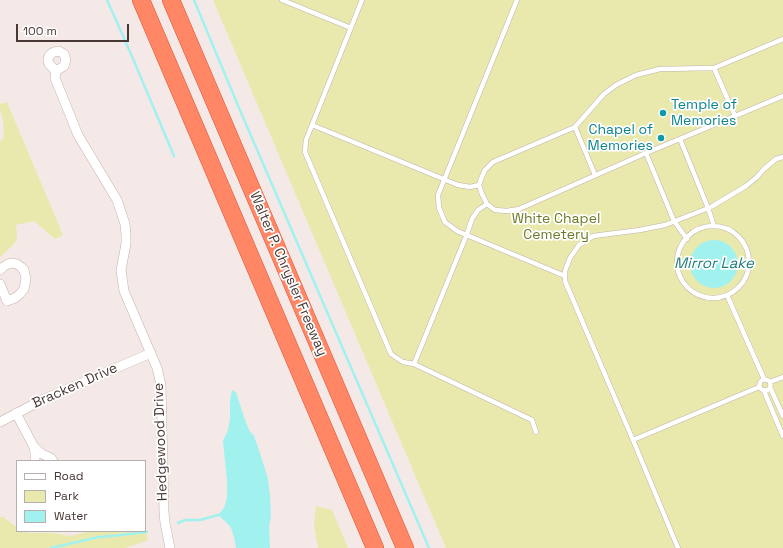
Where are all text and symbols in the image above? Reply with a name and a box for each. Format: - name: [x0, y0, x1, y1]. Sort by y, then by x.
- scale bar: [18, 16, 131, 42]
- text: 100 m: [23, 23, 57, 39]
- place label: Temple of Memories: [671, 97, 737, 130]
- marker: Temple of Memories: [658, 108, 668, 118]
- place label: Chapel of Memories: [588, 122, 653, 154]
- marker: Chapel of Memories: [656, 133, 666, 143]
- street label: Walter P. Chrysler Freeway: [246, 189, 330, 359]
- park label: White Chapel Cemetery: [512, 211, 600, 244]
- water label: Mirror Lake: [674, 255, 754, 273]
- street label: Bracken Drive: [30, 360, 120, 412]
- street label: Hedgewood Drive: [151, 383, 171, 501]
- legend: [16, 460, 146, 532]
- text: Road: [54, 468, 83, 484]
- text: Park: [54, 488, 79, 504]
- text: Water: [54, 508, 88, 524]

